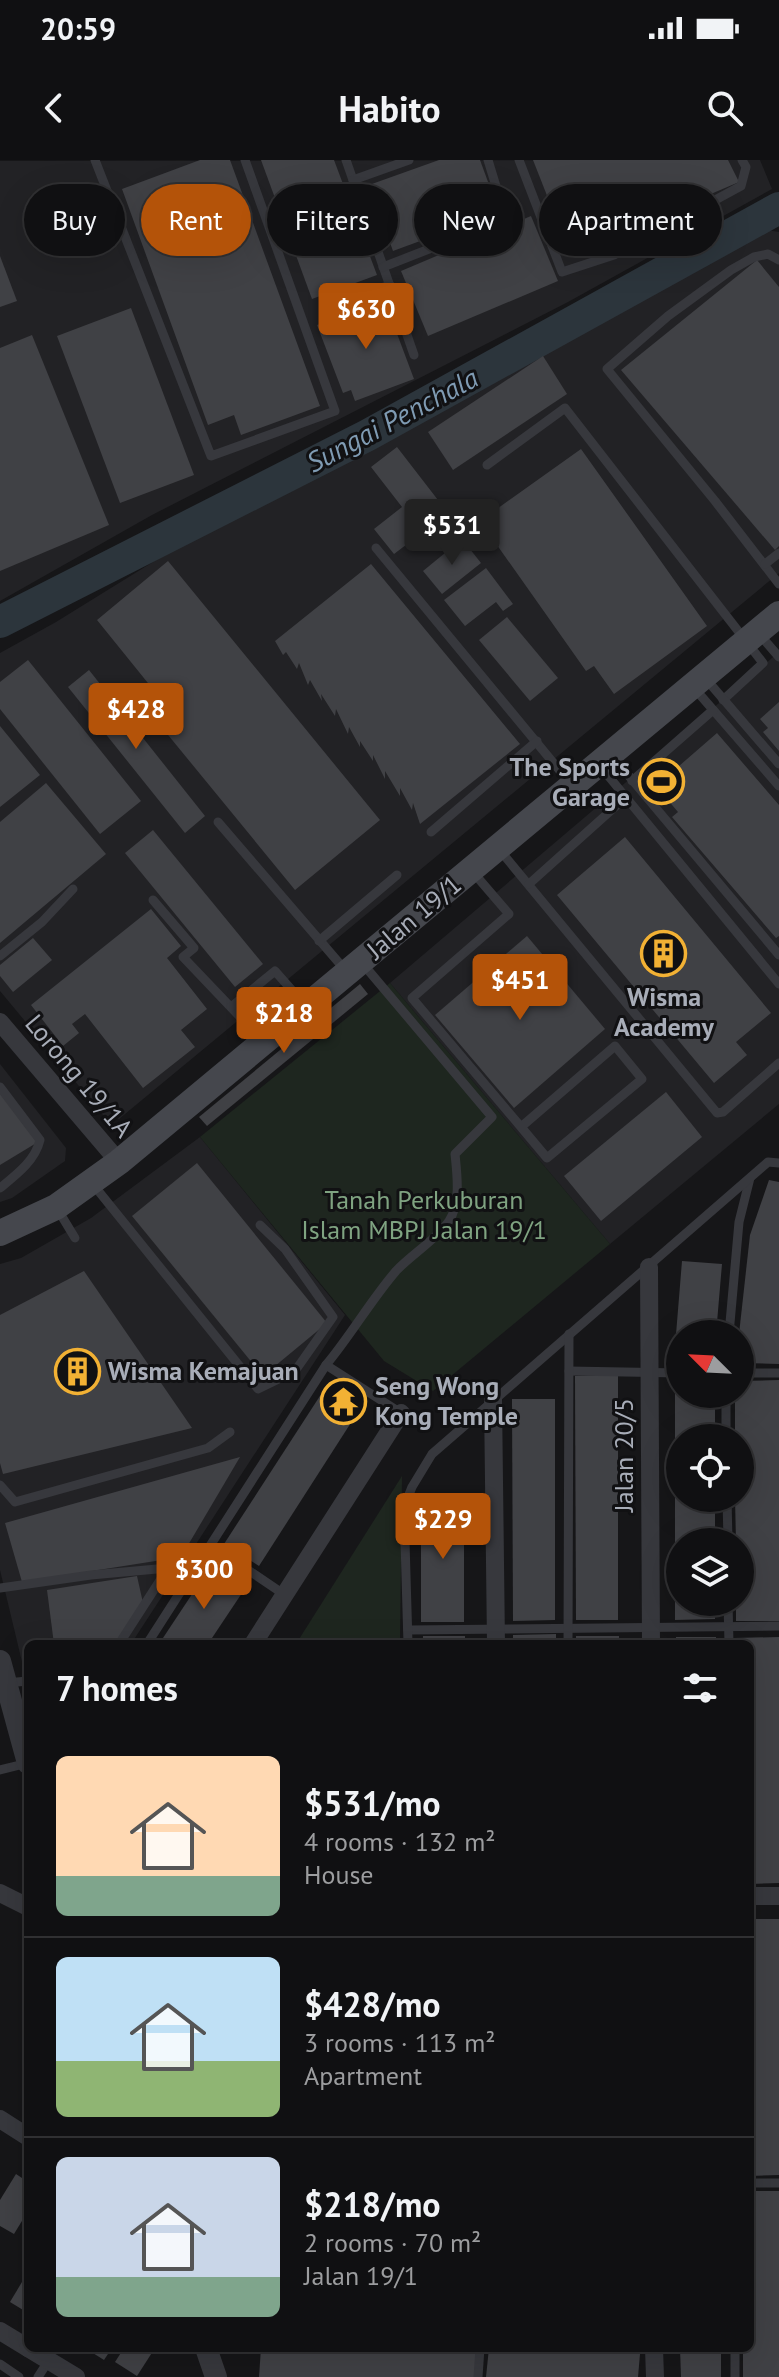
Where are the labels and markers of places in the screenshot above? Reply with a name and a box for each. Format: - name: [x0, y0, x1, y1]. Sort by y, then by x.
- pin: $630: [319, 283, 413, 351]
- pin: $531: [405, 499, 499, 567]
- pin: $428: [89, 683, 183, 751]
- place label: The Sports Garage: [510, 750, 630, 813]
- sports icon: The Sports Garage: [637, 758, 685, 806]
- building icon: Wisma Academy: [640, 930, 688, 978]
- pin: $451: [473, 954, 567, 1022]
- place label: Wisma Academy: [614, 980, 715, 1043]
- pin: $218: [237, 987, 331, 1055]
- building icon: Wisma Kemajuan: [53, 1347, 101, 1395]
- place label: Wisma Kemajuan: [108, 1354, 299, 1387]
- place label: Seng Wong Kong Temple: [375, 1369, 518, 1432]
- temple icon: Seng Wong Kong Temple: [320, 1377, 368, 1425]
- pin: $229: [396, 1493, 490, 1561]
- pin: $300: [157, 1543, 251, 1611]

